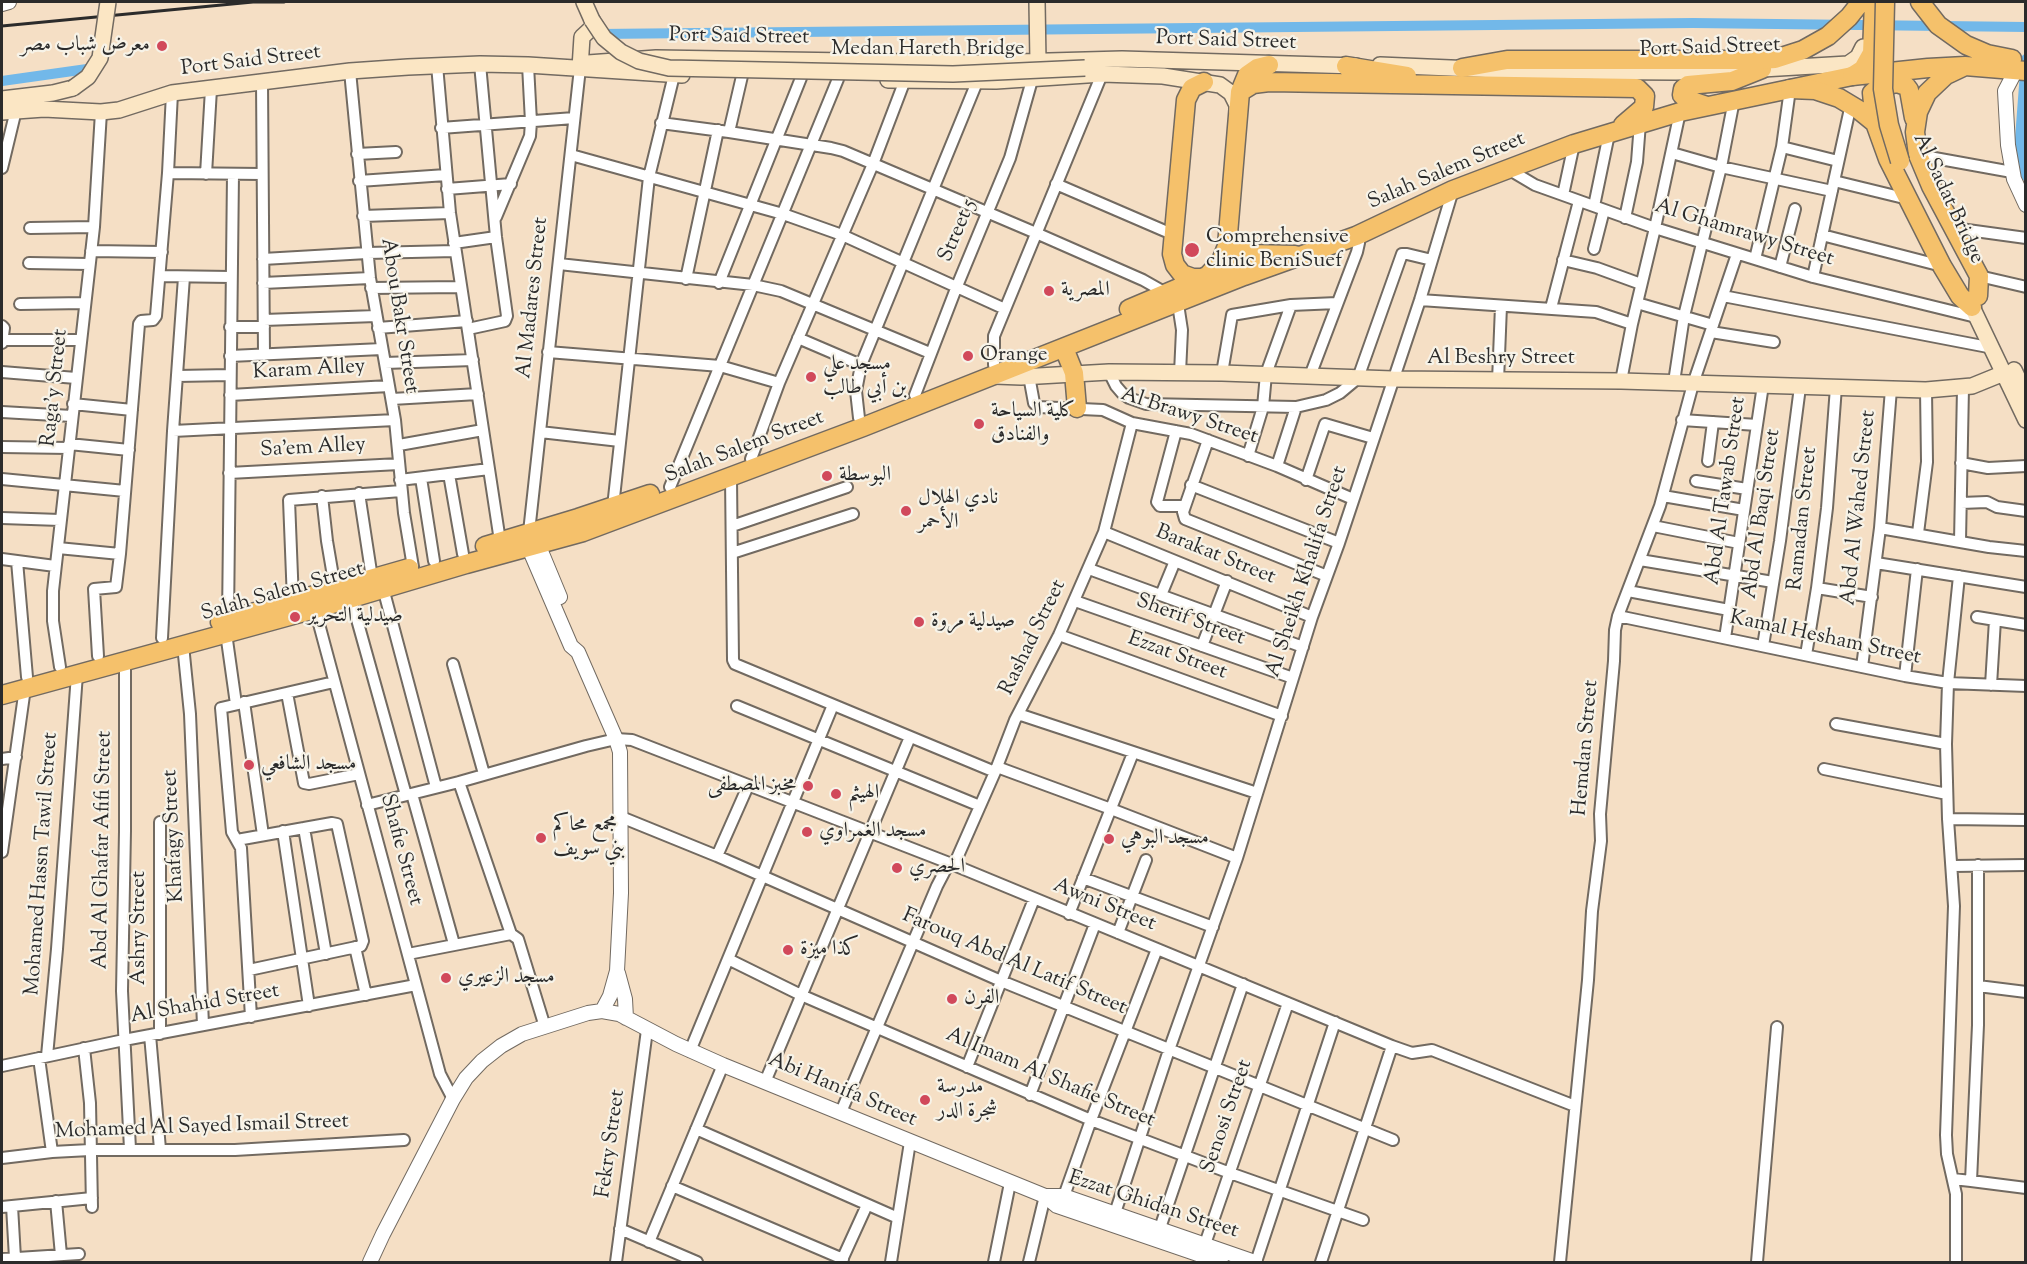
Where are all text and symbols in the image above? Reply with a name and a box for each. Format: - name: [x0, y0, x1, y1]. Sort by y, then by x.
- street label: Port Said Street: [669, 24, 809, 52]
- street label: Port Said Street: [1155, 27, 1297, 57]
- place label: معرض شباب مصر: [21, 33, 150, 59]
- street label: Port Said Street: [1639, 34, 1781, 64]
- street label: Medan Hareth Bridge: [831, 37, 1025, 63]
- marker: معرض شباب مصر: [155, 39, 169, 53]
- street label: Port Said Street: [180, 41, 322, 83]
- street label: Salah Salem Street: [1365, 128, 1529, 216]
- street label: Al Sadat Bridge: [1906, 130, 1988, 268]
- street label: Al Ghamrawy Street: [1651, 195, 1837, 273]
- street label: Street 5: [935, 196, 983, 266]
- street label: Al Madares Street: [513, 216, 555, 380]
- place label: Comprehensive clinic BeniSuef: [1206, 225, 1349, 275]
- street label: Abou Bakr Street: [373, 237, 423, 395]
- marker: Comprehensive clinic BeniSuef: [1183, 241, 1201, 259]
- place label: المصرية: [1061, 278, 1110, 304]
- marker: المصرية: [1042, 284, 1056, 298]
- street label: Raga'y Street: [37, 328, 75, 448]
- place label: Orange: [980, 343, 1048, 369]
- street label: Al Beshry Street: [1427, 346, 1575, 372]
- marker: Orange: [961, 349, 975, 363]
- place label: مسجد علي بن أبي طالب: [823, 352, 907, 402]
- street label: Karam Alley: [252, 355, 366, 387]
- marker: مسجد علي بن أبي طالب: [804, 370, 818, 384]
- street label: Al Brawy Street: [1117, 383, 1261, 451]
- street label: Abd Al Tawab Street: [1701, 395, 1753, 587]
- place label: كلية السياحة والفنادق: [991, 399, 1076, 449]
- street label: Salah Salem Street: [662, 406, 828, 490]
- street label: Abd Al Wahed Street: [1837, 409, 1883, 607]
- marker: كلية السياحة والفنادق: [972, 417, 986, 431]
- street label: Abd Al Baqi Street: [1739, 428, 1787, 600]
- street label: Sa'em Alley: [260, 434, 366, 464]
- street label: Ramadan Street: [1784, 446, 1824, 592]
- place label: البوسطة: [839, 463, 891, 489]
- street label: Al Sheikh Khalifa Street: [1262, 463, 1354, 681]
- marker: البوسطة: [820, 469, 834, 483]
- place label: نادي الهلال الأحمر: [918, 486, 998, 536]
- marker: نادي الهلال الأحمر: [899, 504, 913, 518]
- street label: Barakat Street: [1151, 521, 1279, 591]
- street label: Salah Salem Street: [199, 558, 367, 628]
- street label: Rashad Street: [995, 576, 1073, 700]
- street label: Sherif Street: [1132, 590, 1248, 652]
- place label: صيدلية التحرير: [307, 604, 403, 630]
- street label: Kamal Hesham Street: [1727, 606, 1923, 672]
- place label: صيدلية مروة: [931, 609, 1015, 635]
- marker: صيدلية التحرير: [288, 610, 302, 624]
- marker: صيدلية مروة: [912, 615, 926, 629]
- street label: Ezzat Street: [1124, 627, 1230, 687]
- street label: Hemdan Street: [1569, 679, 1605, 817]
- street label: Abd Al Ghafar Afifi Street: [89, 730, 119, 970]
- street label: Mohamed Hassn Tawil Street: [21, 732, 65, 996]
- place label: مسجد الشافعي: [261, 752, 356, 778]
- marker: مسجد الشافعي: [242, 758, 256, 772]
- street label: Khafagy Street: [159, 769, 191, 903]
- place label: مخبز المصطفى: [708, 773, 796, 799]
- marker: مخبز المصطفى: [801, 779, 815, 793]
- place label: الهيثم: [848, 781, 879, 807]
- marker: الهيثم: [829, 787, 843, 801]
- street label: Shafie Street: [373, 791, 427, 909]
- place label: مجمع محاكم بني سويف: [553, 813, 626, 863]
- place label: مسجد الغمراوي: [819, 819, 927, 845]
- marker: مسجد الغمراوي: [800, 825, 814, 839]
- place label: مسجد البوهي: [1121, 826, 1209, 852]
- marker: مجمع محاكم بني سويف: [534, 831, 548, 845]
- marker: مسجد البوهي: [1102, 832, 1116, 846]
- place label: الحصري: [909, 855, 965, 881]
- marker: الحصري: [890, 861, 904, 875]
- street label: Ashry Street: [127, 871, 153, 985]
- street label: Awni Street: [1049, 874, 1159, 938]
- street label: Farouq Abd Al Latif Street: [898, 904, 1130, 1022]
- place label: كذا ميزة: [800, 937, 859, 963]
- marker: كذا ميزة: [781, 943, 795, 957]
- place label: مسجد الزعيري: [458, 965, 555, 991]
- marker: مسجد الزعيري: [439, 971, 453, 985]
- street label: Al Shahid Street: [129, 980, 281, 1030]
- place label: الفرن: [964, 986, 999, 1012]
- marker: الفرن: [945, 992, 959, 1006]
- street label: Al Imam Al Shafie Street: [942, 1023, 1158, 1135]
- street label: Abi Hanifa Street: [764, 1048, 920, 1134]
- street label: Senosi Street: [1197, 1057, 1259, 1177]
- place label: مدرسة شجرة الدر: [937, 1075, 997, 1125]
- street label: Fekry Street: [592, 1088, 632, 1200]
- marker: مدرسة شجرة الدر: [918, 1093, 932, 1107]
- street label: Mohamed Al Sayed Ismail Street: [55, 1110, 349, 1146]
- street label: Ezzat Ghidan Street: [1065, 1167, 1241, 1245]

